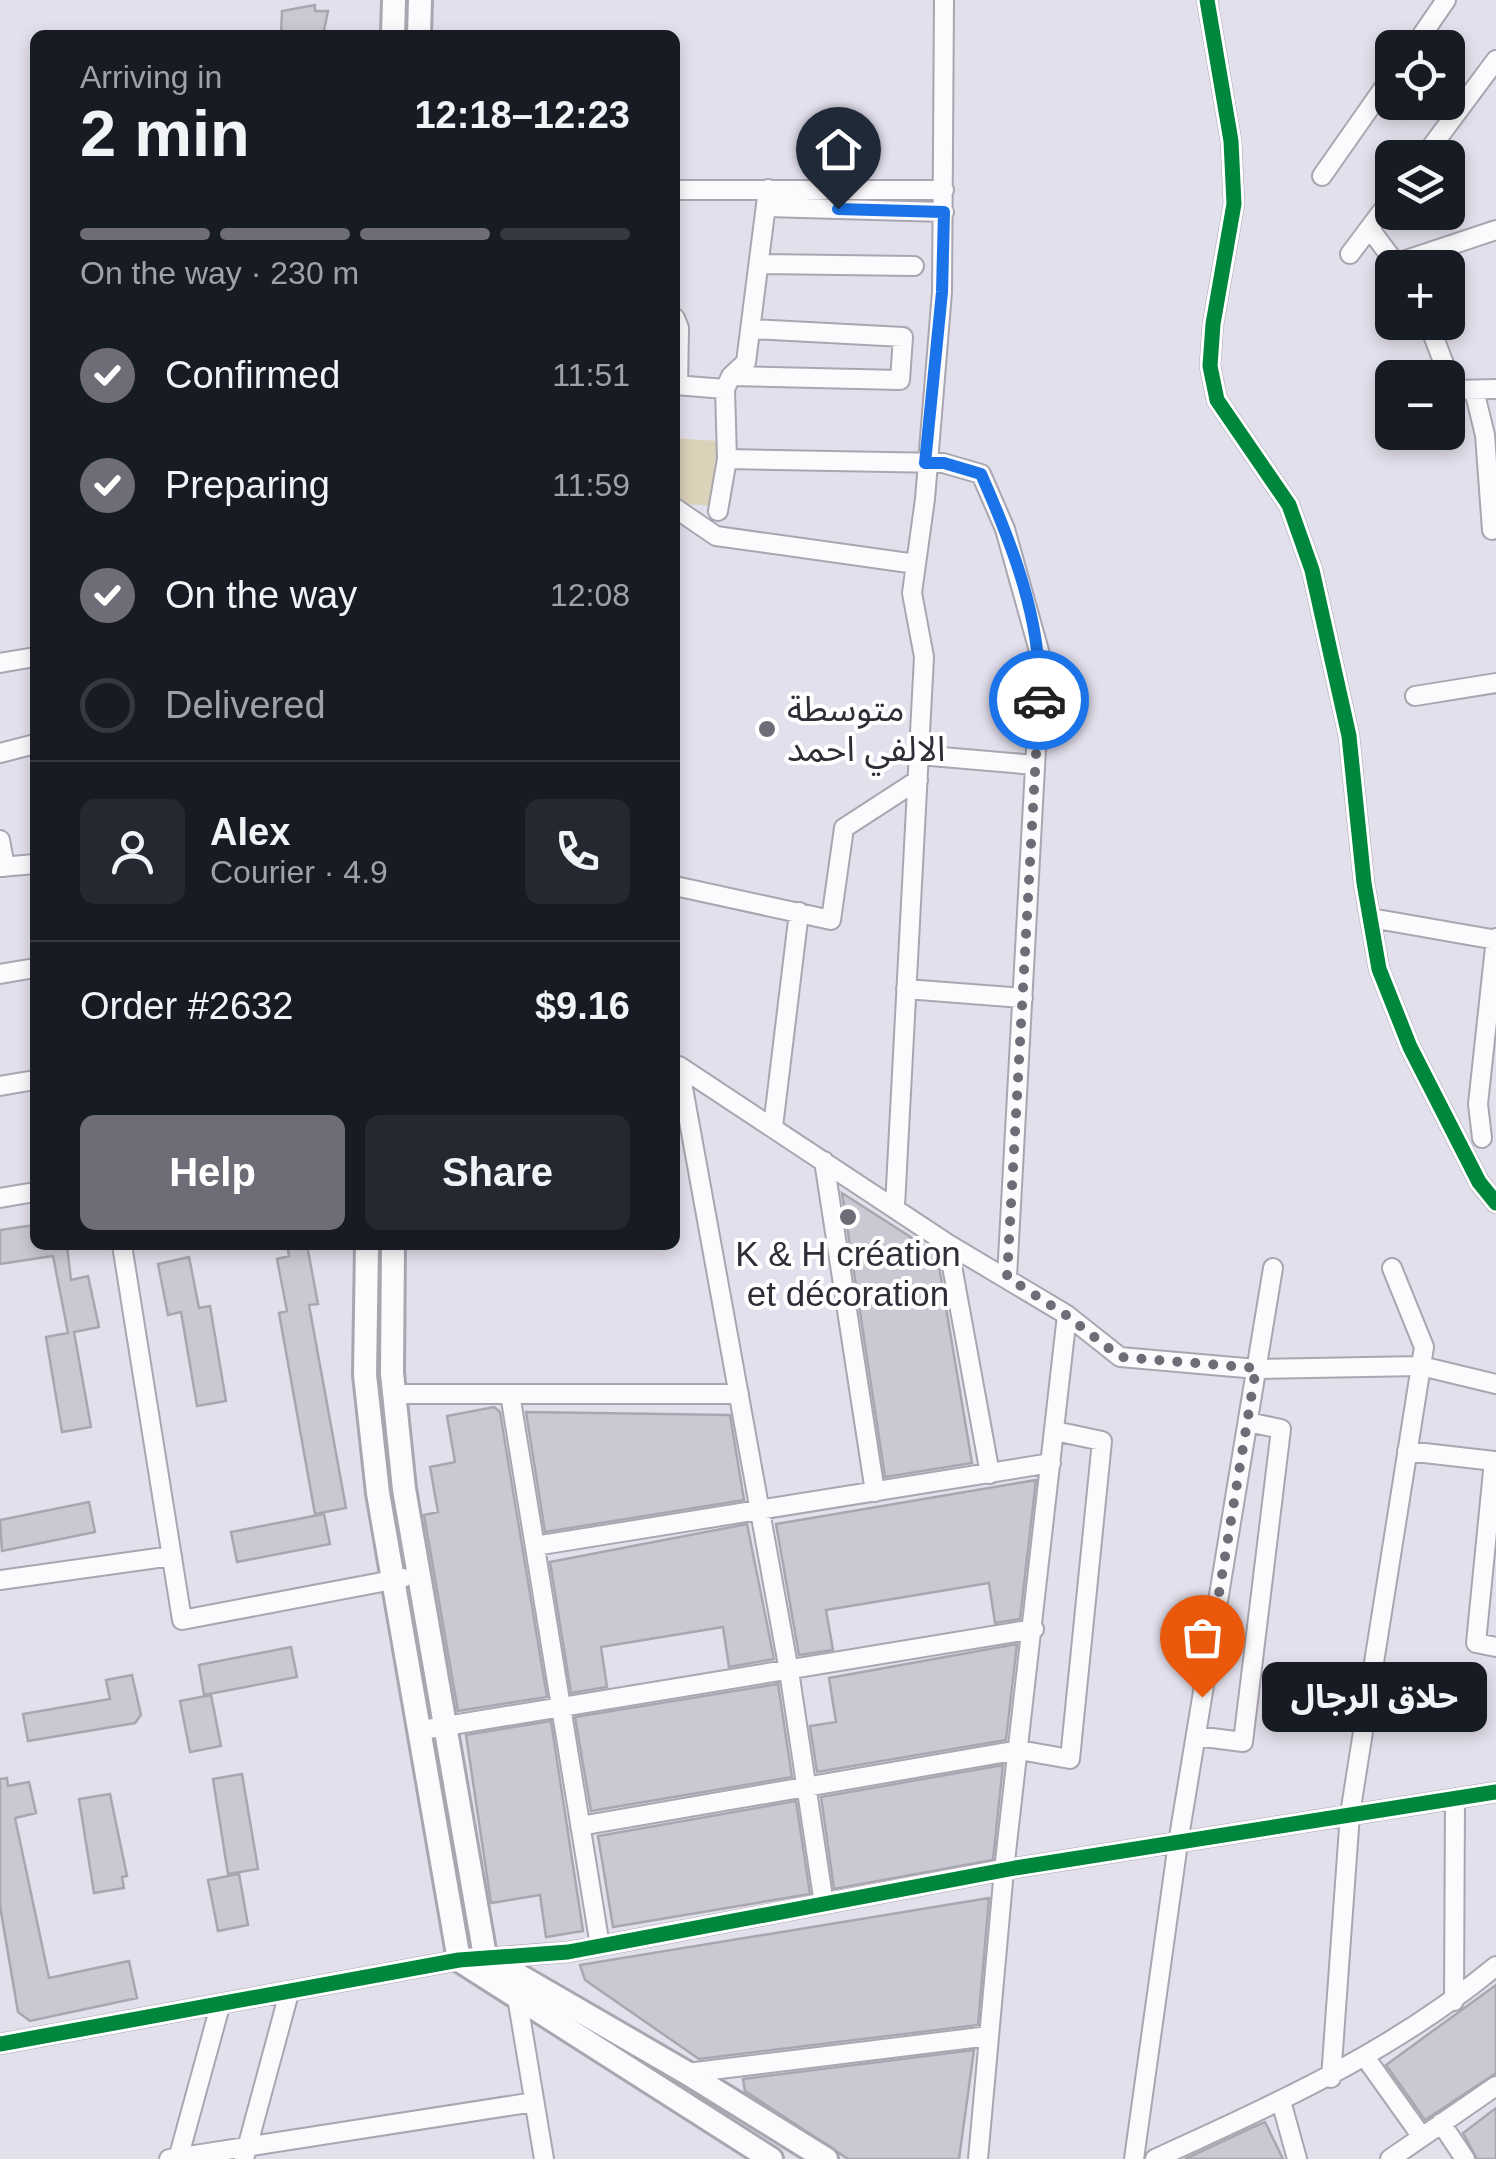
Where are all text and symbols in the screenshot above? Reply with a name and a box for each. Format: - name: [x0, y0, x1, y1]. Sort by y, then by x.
- map controls: [1375, 30, 1465, 450]
- button: locate: [1375, 30, 1465, 120]
- text: Arriving in: [80, 59, 222, 95]
- text: 12:18–12:23: [414, 94, 630, 136]
- text: 2 min: [80, 97, 250, 170]
- pin: [796, 107, 881, 210]
- icon: home: [811, 122, 866, 177]
- button: layers: [1375, 140, 1465, 230]
- button: +: [1375, 250, 1465, 340]
- text: On the way · 230 m: [80, 255, 359, 291]
- icon: check: [80, 348, 135, 403]
- text: Confirmed: [165, 354, 340, 396]
- text: 11:51: [552, 357, 630, 393]
- button: −: [1375, 360, 1465, 450]
- icon: check: [80, 458, 135, 513]
- text: Preparing: [165, 464, 330, 506]
- text: 11:59: [552, 467, 630, 503]
- icon: check: [80, 568, 135, 623]
- text: On the way: [165, 574, 357, 616]
- text: 12:08: [550, 577, 630, 613]
- courier: [989, 650, 1089, 750]
- icon: car: [1012, 673, 1067, 728]
- text: Delivered: [165, 684, 326, 726]
- place label: متوسطة الالفي احمد: [787, 689, 945, 776]
- marker: متوسطة الالفي احمد: [756, 718, 778, 740]
- button: person: [80, 799, 185, 904]
- button: phone: [525, 799, 630, 904]
- text: Alex: [210, 811, 290, 853]
- text: Courier · 4.9: [210, 854, 388, 890]
- text: Order #2632: [80, 985, 293, 1027]
- text: $9.16: [535, 985, 630, 1027]
- button: Help: [80, 1115, 345, 1230]
- button: Share: [365, 1115, 630, 1230]
- marker: K & H création et décoration: [837, 1206, 859, 1228]
- place label: K & H création et décoration: [735, 1234, 961, 1313]
- pin: [1160, 1595, 1245, 1698]
- icon: bag: [1175, 1610, 1230, 1665]
- callout: حلاق الرجال: [1262, 1662, 1487, 1732]
- text: حلاق الرجال: [1291, 1679, 1458, 1715]

